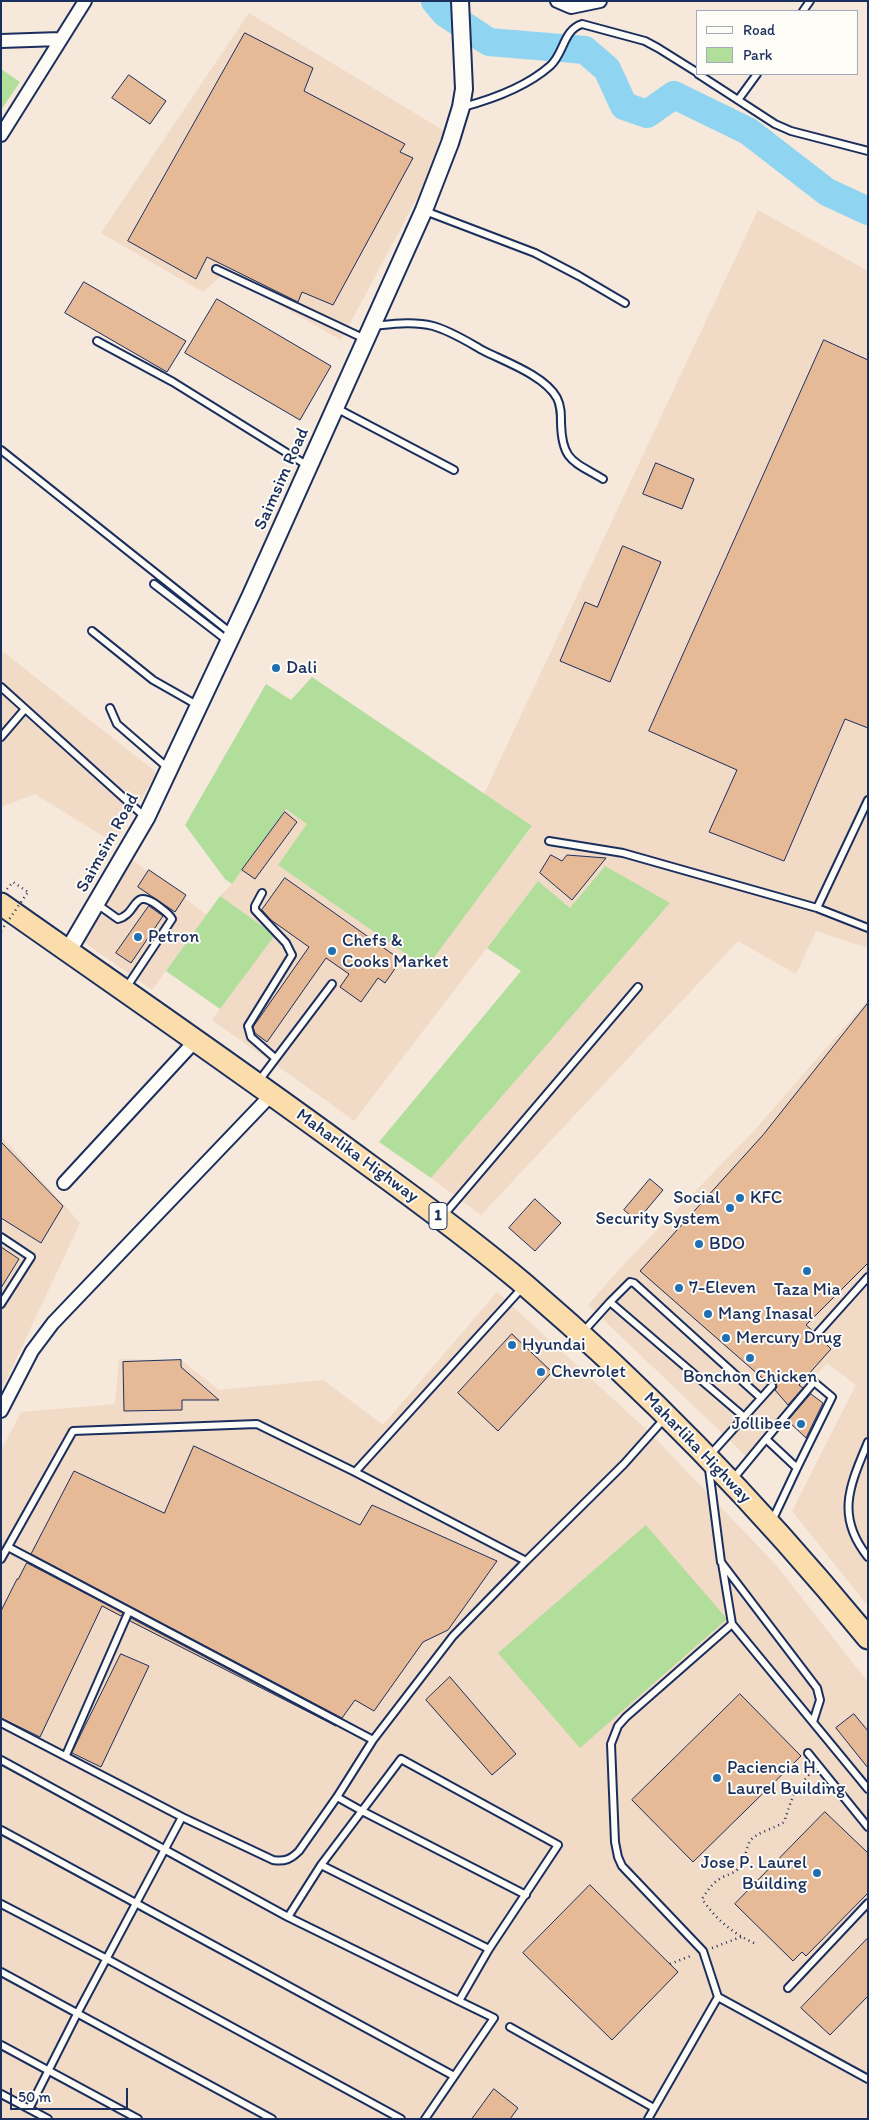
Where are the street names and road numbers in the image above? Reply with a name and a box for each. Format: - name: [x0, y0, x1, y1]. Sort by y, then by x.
- street label: Saimsim Road: [250, 424, 314, 534]
- street label: Saimsim Road: [72, 790, 144, 896]
- street label: Maharlika Highway: [291, 1104, 423, 1208]
- road number: 1: [429, 1202, 447, 1230]
- street label: Maharlika Highway: [638, 1388, 756, 1508]

